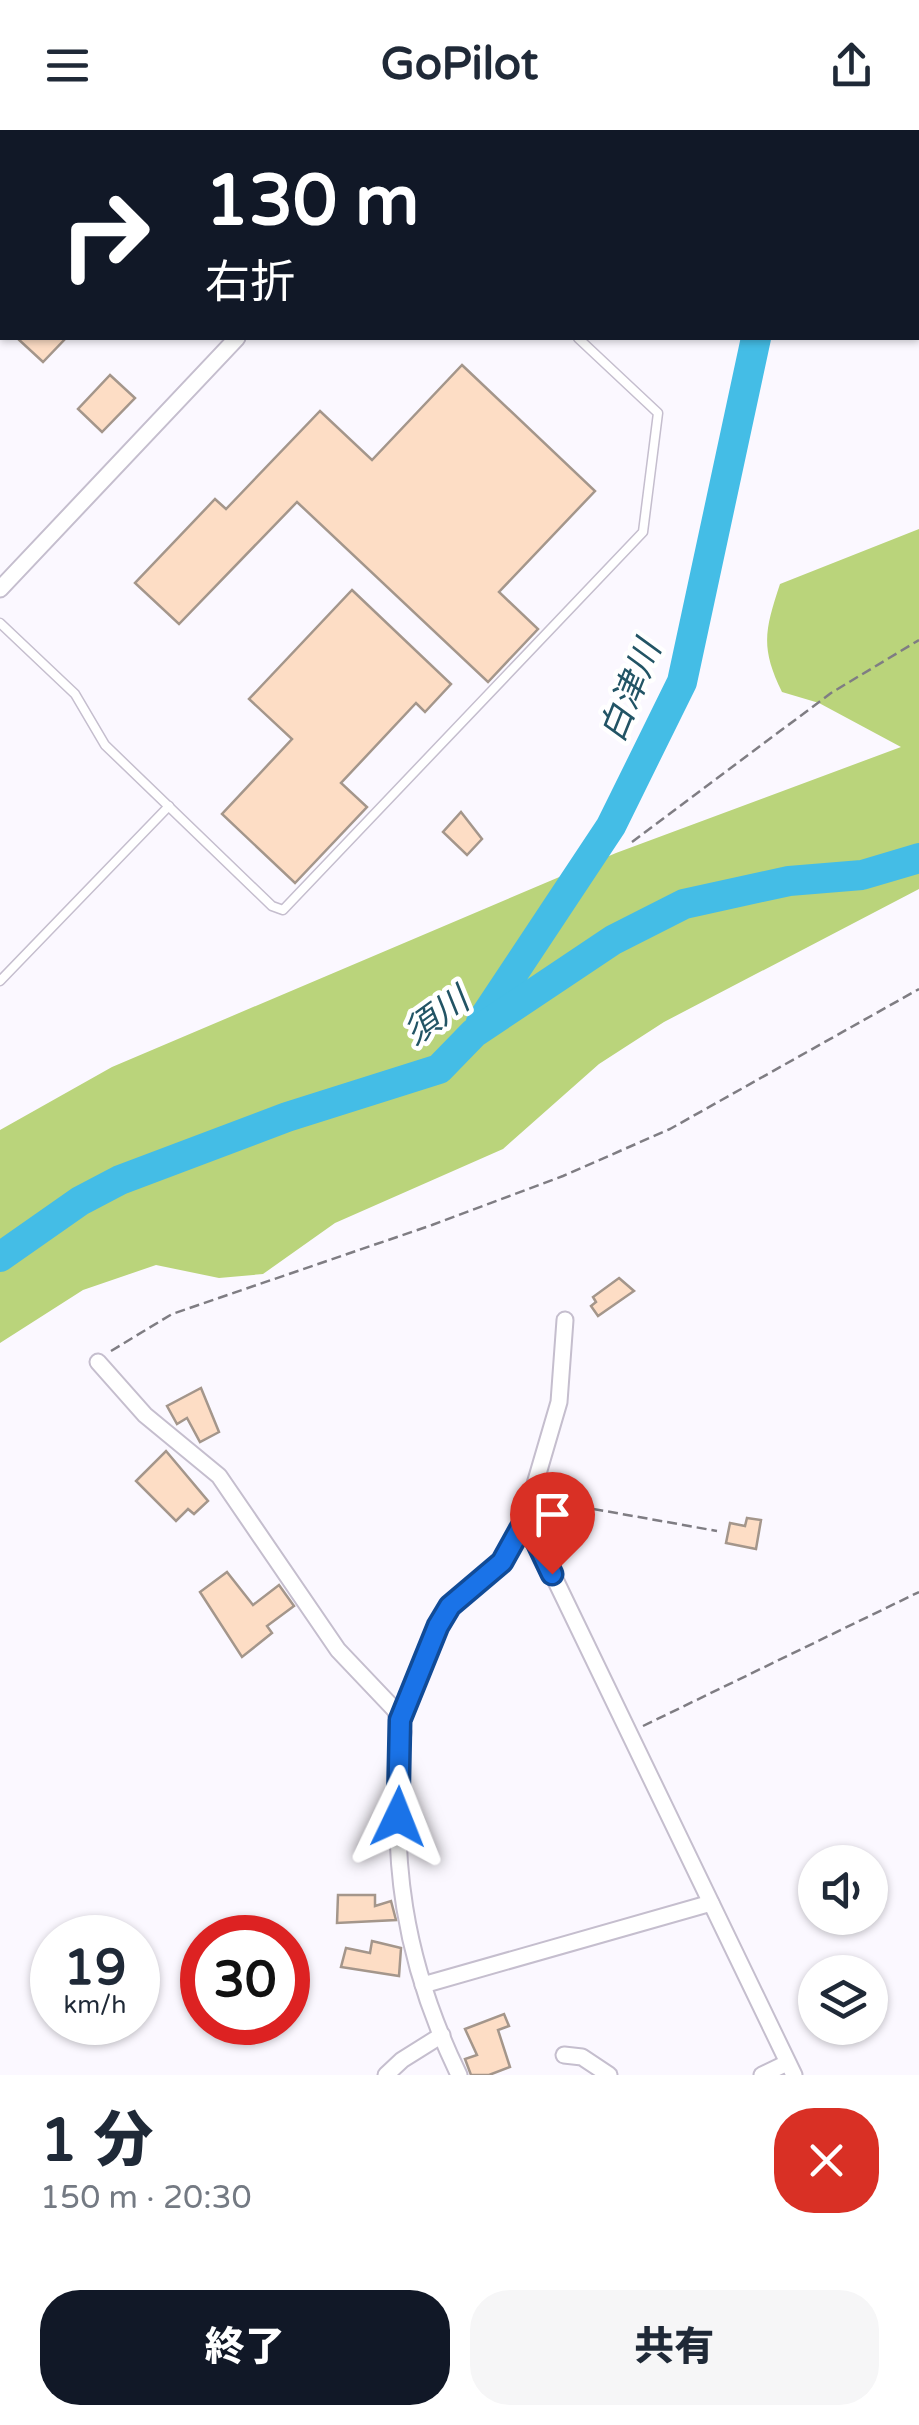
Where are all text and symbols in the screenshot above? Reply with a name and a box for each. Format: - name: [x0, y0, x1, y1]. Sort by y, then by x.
- icon: menu: [40, 38, 95, 93]
- text: GoPilot: [381, 38, 538, 92]
- icon: share: [824, 38, 879, 93]
- text: 130 m: [205, 160, 419, 244]
- icon: right: [40, 170, 170, 300]
- text: 右折: [205, 256, 295, 310]
- water label: 白津川: [592, 631, 672, 748]
- water label: 須川: [396, 977, 480, 1054]
- pin: [510, 1472, 595, 1575]
- icon: arrive: [525, 1487, 580, 1542]
- position arrow: [346, 1765, 450, 1869]
- map controls: [798, 1845, 888, 2045]
- button: sound: [798, 1845, 888, 1935]
- speed limit sign: 30: [180, 1915, 310, 2045]
- text: 19: [64, 1938, 126, 1998]
- button: layers: [798, 1955, 888, 2045]
- text: km/h: [64, 1990, 126, 2020]
- text: 1 分: [40, 2105, 153, 2177]
- button: close: [774, 2108, 879, 2213]
- text: 150 m · 20:30: [40, 2179, 252, 2217]
- button: 終了: [40, 2290, 450, 2405]
- button: 共有: [470, 2290, 879, 2405]

